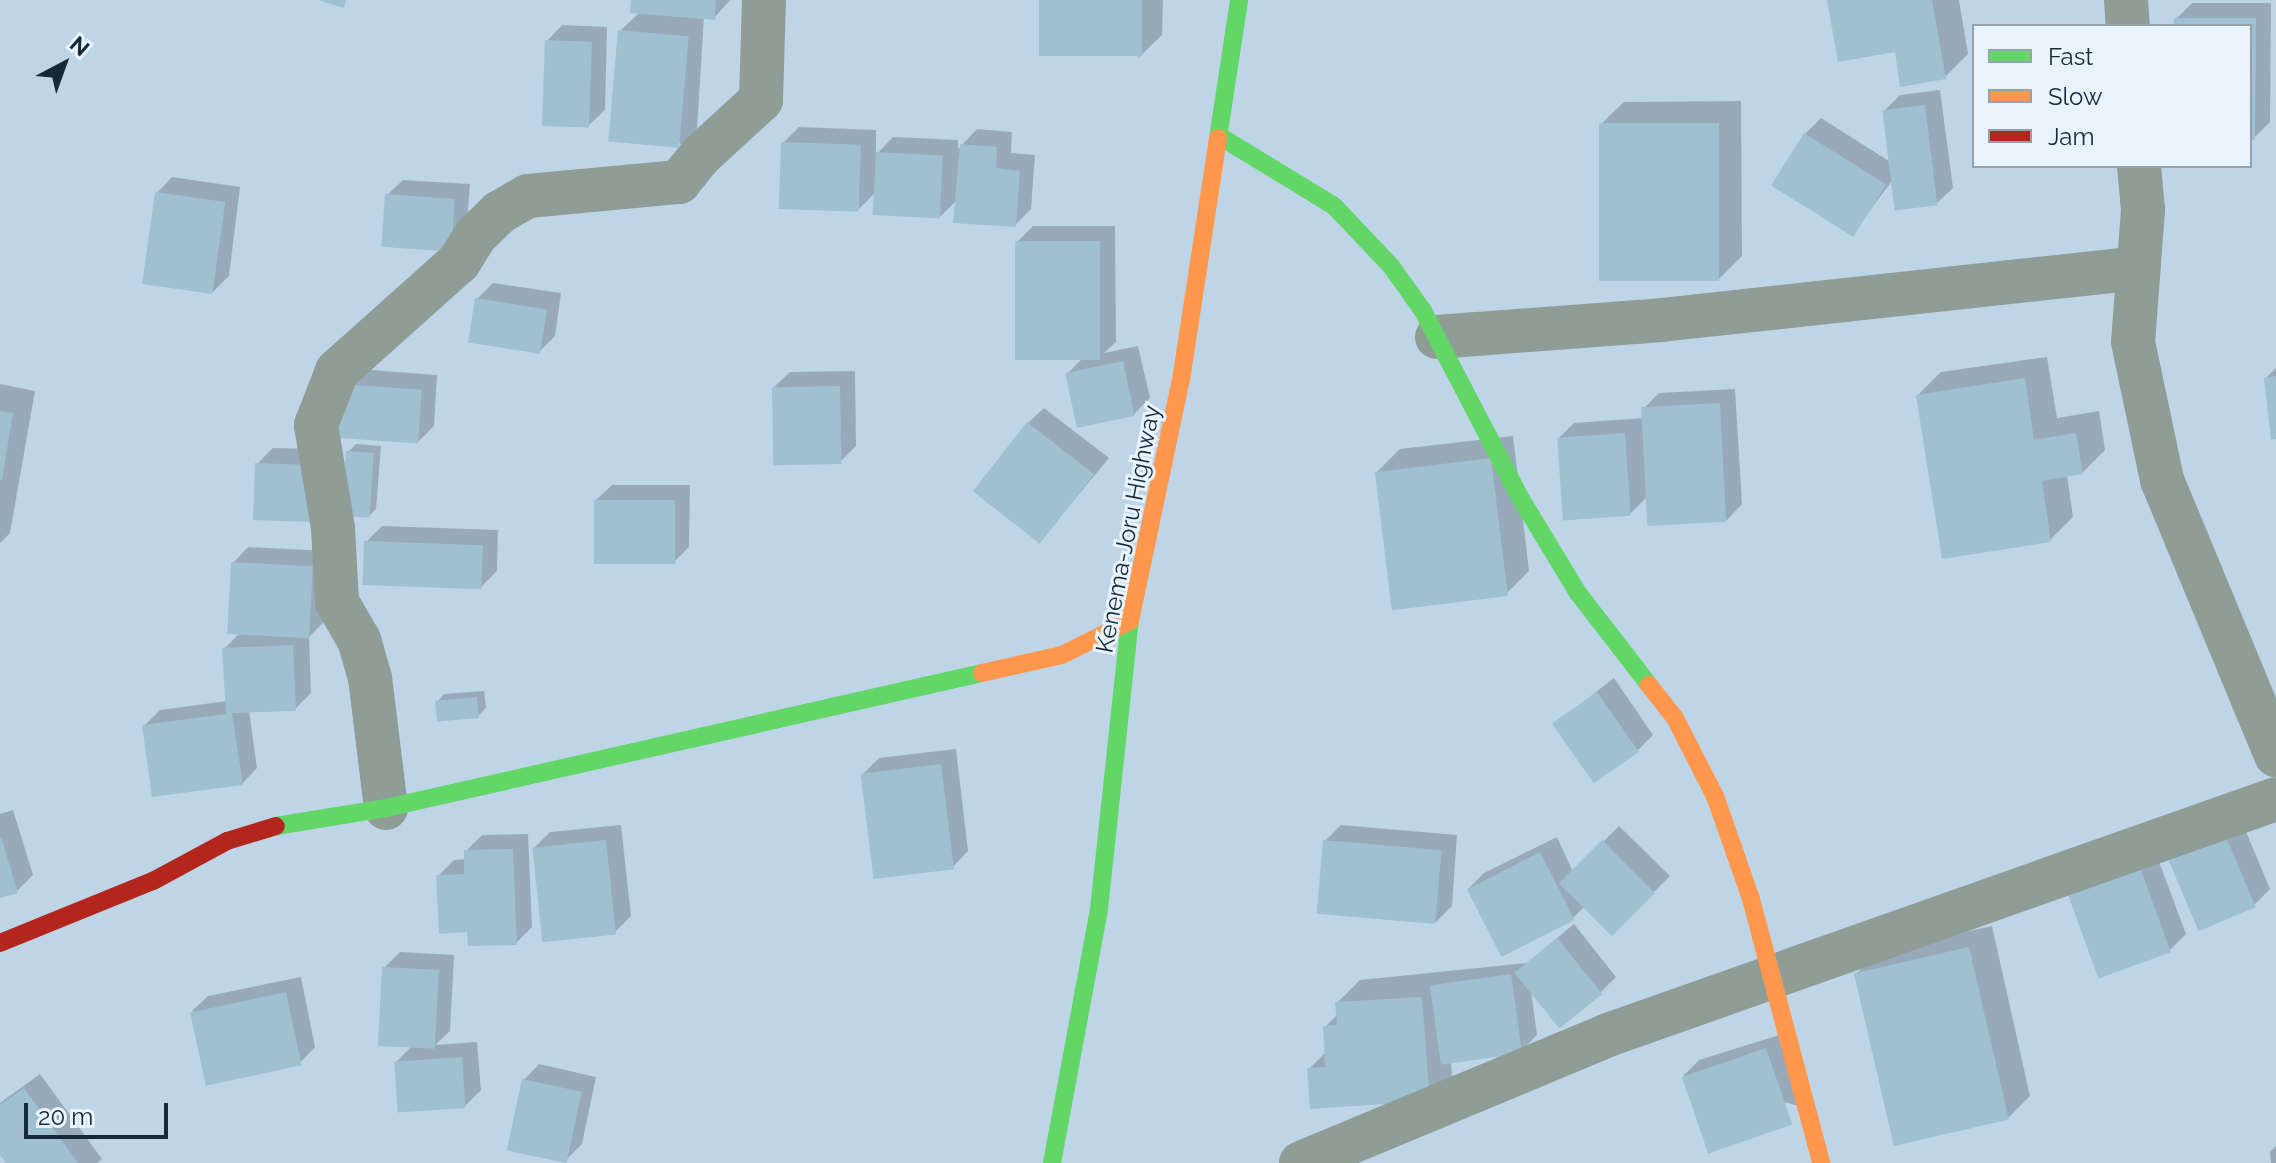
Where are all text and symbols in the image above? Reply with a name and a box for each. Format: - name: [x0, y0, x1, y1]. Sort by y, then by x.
- north arrow: [24, 24, 104, 104]
- legend: [1972, 24, 2252, 168]
- text: N: [65, 31, 95, 61]
- text: Fast: [2048, 42, 2093, 71]
- text: Slow: [2048, 82, 2102, 111]
- text: Jam: [2048, 122, 2094, 151]
- street label: Kenema-Joru Highway: [1090, 403, 1166, 655]
- scale bar: [28, 1087, 172, 1137]
- text: 20 m: [38, 1102, 93, 1131]

